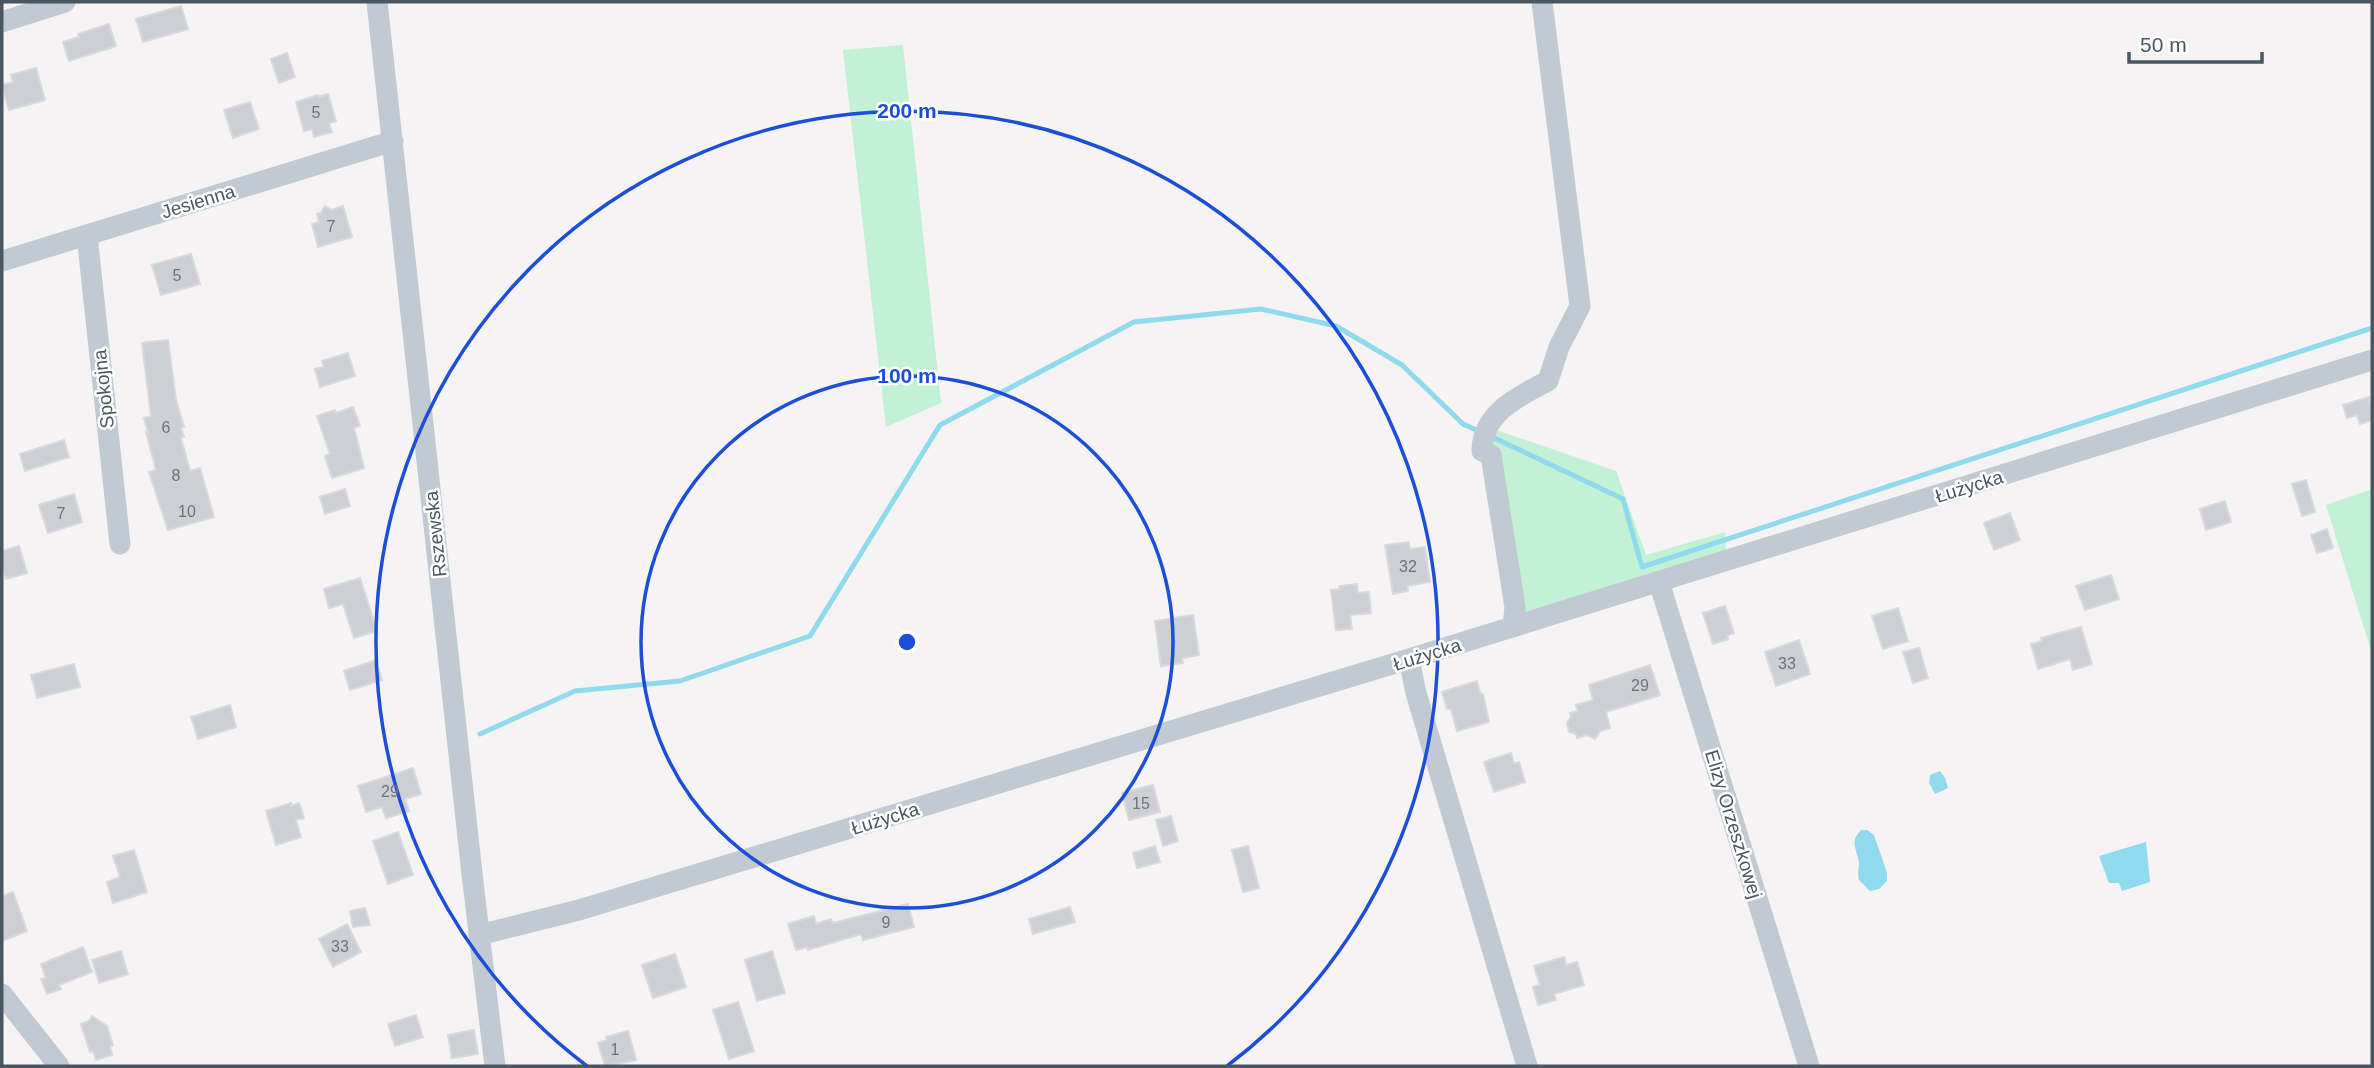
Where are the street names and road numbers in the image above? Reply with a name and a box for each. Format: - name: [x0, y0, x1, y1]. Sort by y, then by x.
- street label: Jesienna: [159, 180, 238, 223]
- street label: Spokojna: [89, 348, 118, 429]
- street label: Łużycka: [1933, 466, 2006, 507]
- street label: Rszewska: [420, 489, 450, 578]
- street label: Łużycka: [1391, 634, 1464, 675]
- street label: Elizy Orzeszkowej: [1701, 747, 1766, 901]
- street label: Łużycka: [849, 798, 922, 839]

